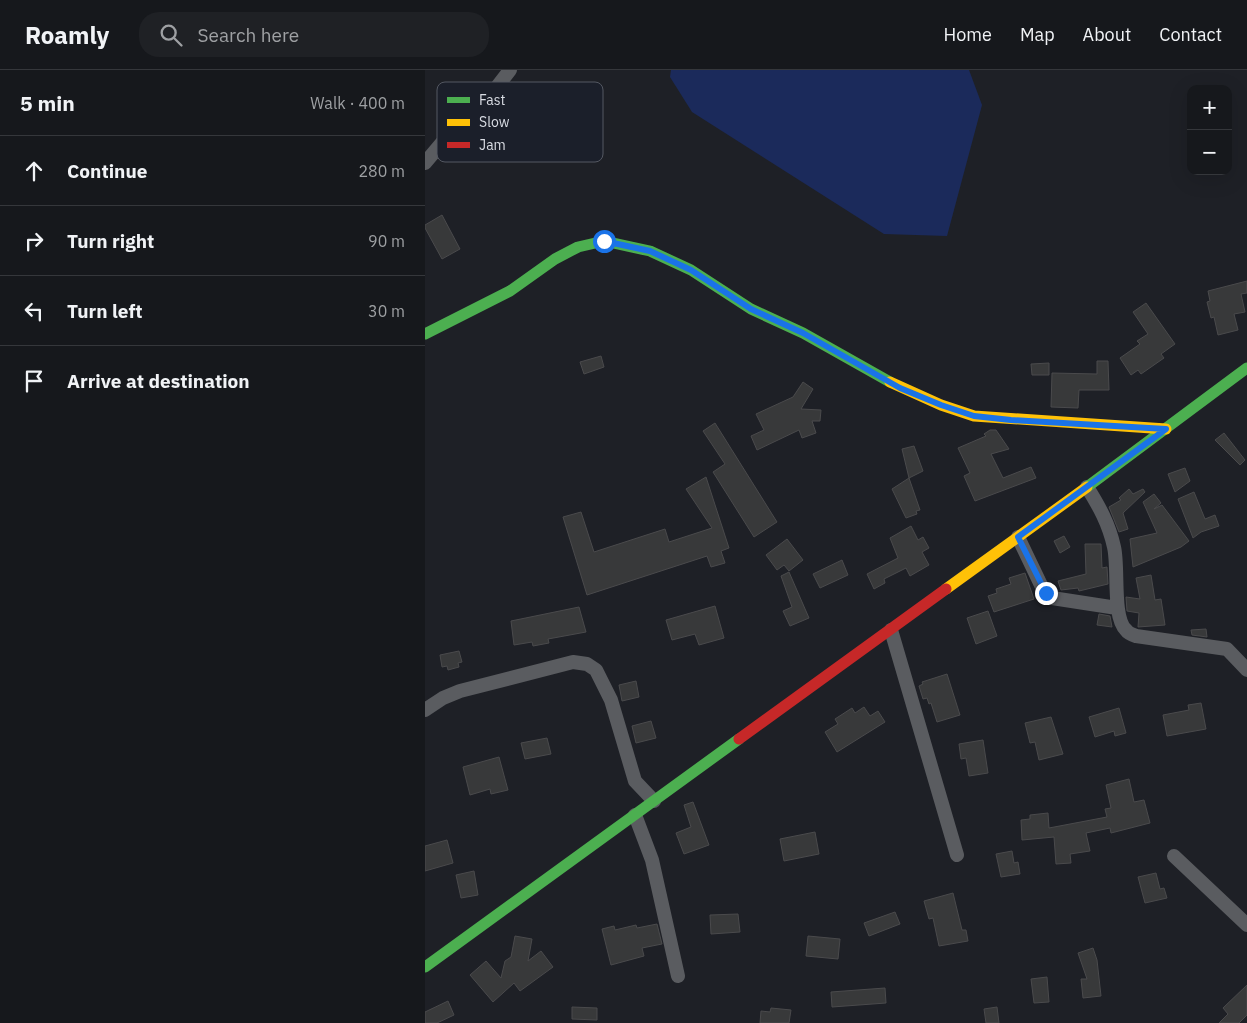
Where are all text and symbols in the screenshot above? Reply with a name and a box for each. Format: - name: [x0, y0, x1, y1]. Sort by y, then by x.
- search box: [139, 12, 489, 57]
- text: Roamly: [25, 19, 109, 51]
- icon: search: [157, 21, 185, 49]
- text: Search here: [197, 23, 299, 47]
- text: Home: [944, 23, 992, 46]
- text: Map: [1020, 23, 1055, 46]
- text: About: [1083, 23, 1131, 46]
- text: Contact: [1159, 23, 1222, 46]
- legend: [437, 82, 603, 162]
- map controls: [1187, 85, 1232, 175]
- button: +: [1187, 85, 1232, 130]
- text: 5 min: [20, 89, 75, 117]
- text: Fast: [479, 91, 505, 109]
- text: Walk · 400 m: [310, 93, 405, 113]
- text: Slow: [479, 113, 510, 131]
- button: −: [1187, 130, 1232, 175]
- text: Jam: [479, 136, 506, 154]
- icon: ahead: [20, 157, 48, 185]
- text: Continue: [67, 159, 147, 183]
- text: 280 m: [358, 161, 405, 181]
- icon: right: [20, 227, 48, 255]
- text: Turn right: [67, 229, 154, 253]
- route start: [593, 230, 616, 253]
- text: 90 m: [368, 231, 405, 251]
- icon: left: [20, 297, 48, 325]
- text: Turn left: [67, 299, 143, 323]
- text: 30 m: [368, 301, 405, 321]
- icon: arrive: [20, 367, 48, 395]
- text: Arrive at destination: [67, 369, 250, 393]
- route end: [1035, 582, 1058, 605]

